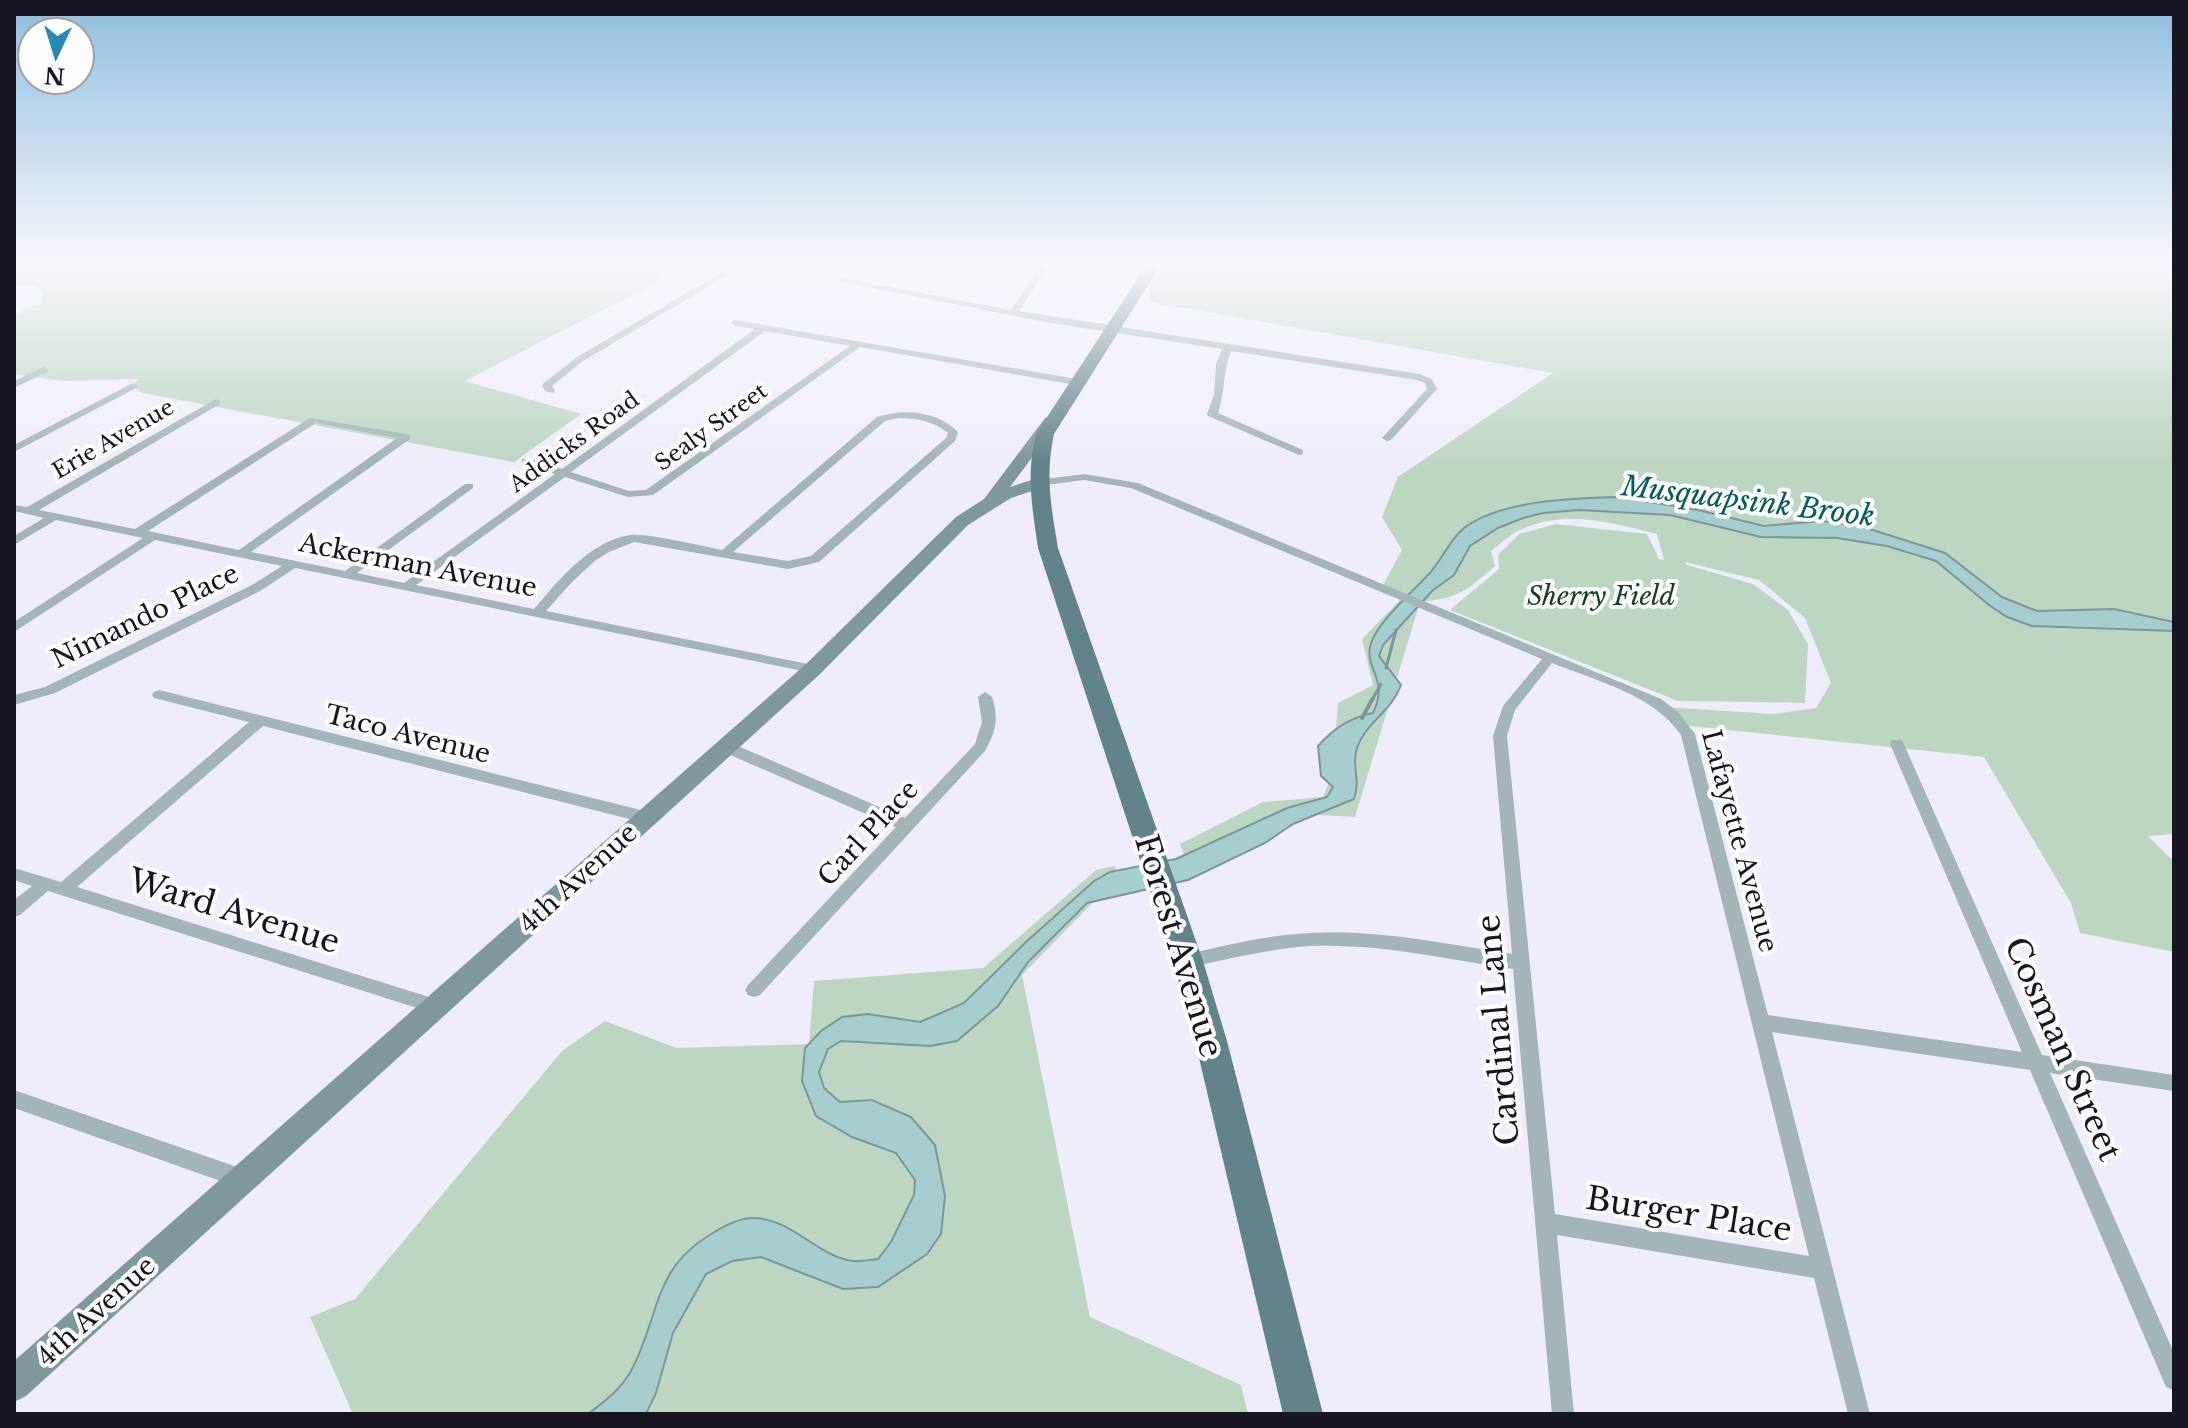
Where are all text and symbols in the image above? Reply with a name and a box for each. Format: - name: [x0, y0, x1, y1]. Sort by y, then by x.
- north arrow: [16, 16, 96, 96]
- text: N: [43, 61, 66, 90]
- street label: Sealy Street: [650, 377, 773, 477]
- street label: Addicks Road: [503, 386, 644, 499]
- street label: Erie Avenue: [47, 393, 179, 485]
- water label: Musquapsink Brook: [1619, 468, 1876, 534]
- street label: Ackerman Avenue: [295, 526, 540, 604]
- street label: Nimando Place: [46, 557, 244, 675]
- park label: Sherry Field: [1527, 580, 1675, 612]
- street label: Taco Avenue: [322, 698, 494, 770]
- street label: Lafayette Avenue: [1695, 726, 1785, 956]
- street label: Carl Place: [811, 773, 925, 893]
- street label: 4th Avenue: [512, 816, 644, 940]
- street label: Forest Avenue: [1126, 830, 1232, 1062]
- street label: Ward Avenue: [123, 860, 344, 962]
- street label: Cardinal Lane: [1468, 913, 1528, 1147]
- street label: Cosman Street: [1996, 931, 2130, 1167]
- street label: Burger Place: [1583, 1178, 1795, 1250]
- street label: 4th Avenue: [30, 1249, 162, 1373]

